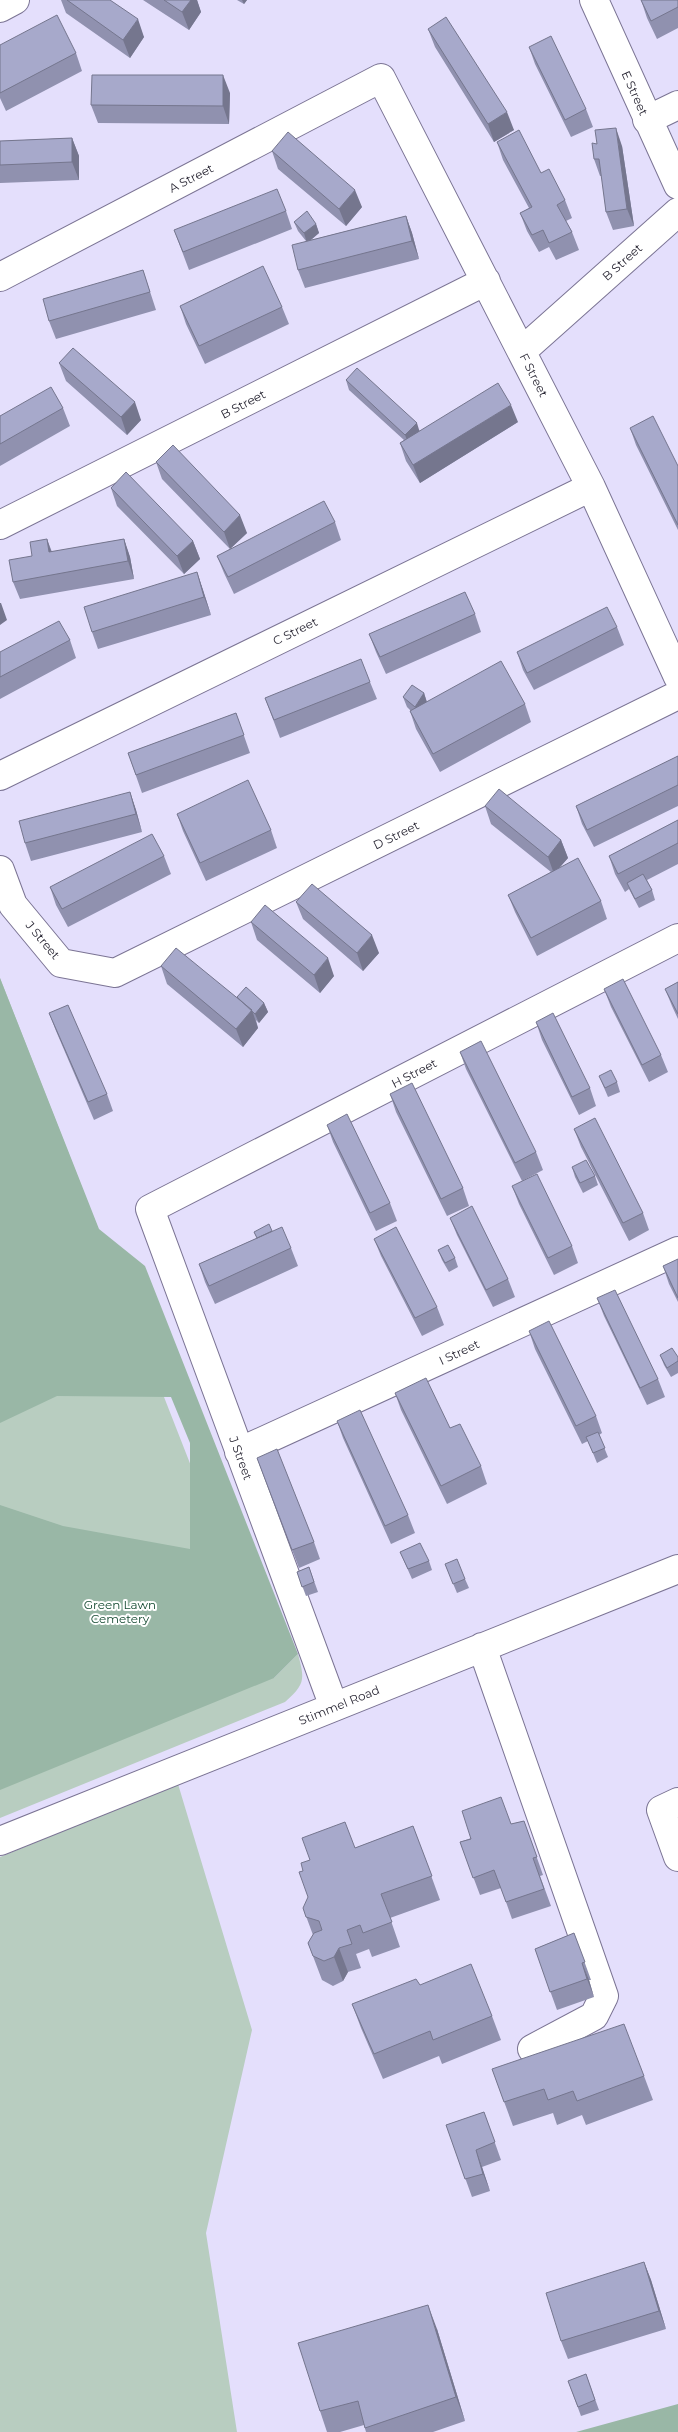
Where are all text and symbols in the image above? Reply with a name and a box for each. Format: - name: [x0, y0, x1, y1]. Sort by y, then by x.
- street label: E Street: [618, 68, 652, 118]
- street label: A Street: [166, 160, 216, 196]
- street label: B Street: [599, 240, 645, 284]
- street label: F Street: [517, 351, 551, 399]
- street label: B Street: [218, 386, 268, 422]
- street label: C Street: [270, 614, 320, 648]
- street label: D Street: [371, 817, 422, 853]
- street label: J Street: [22, 917, 63, 962]
- street label: H Street: [389, 1055, 439, 1091]
- street label: I Street: [436, 1336, 482, 1368]
- street label: J Street: [226, 1433, 256, 1482]
- park label: Green Lawn Cemetery: [84, 1597, 156, 1626]
- street label: Stimmel Road: [296, 1682, 382, 1728]

